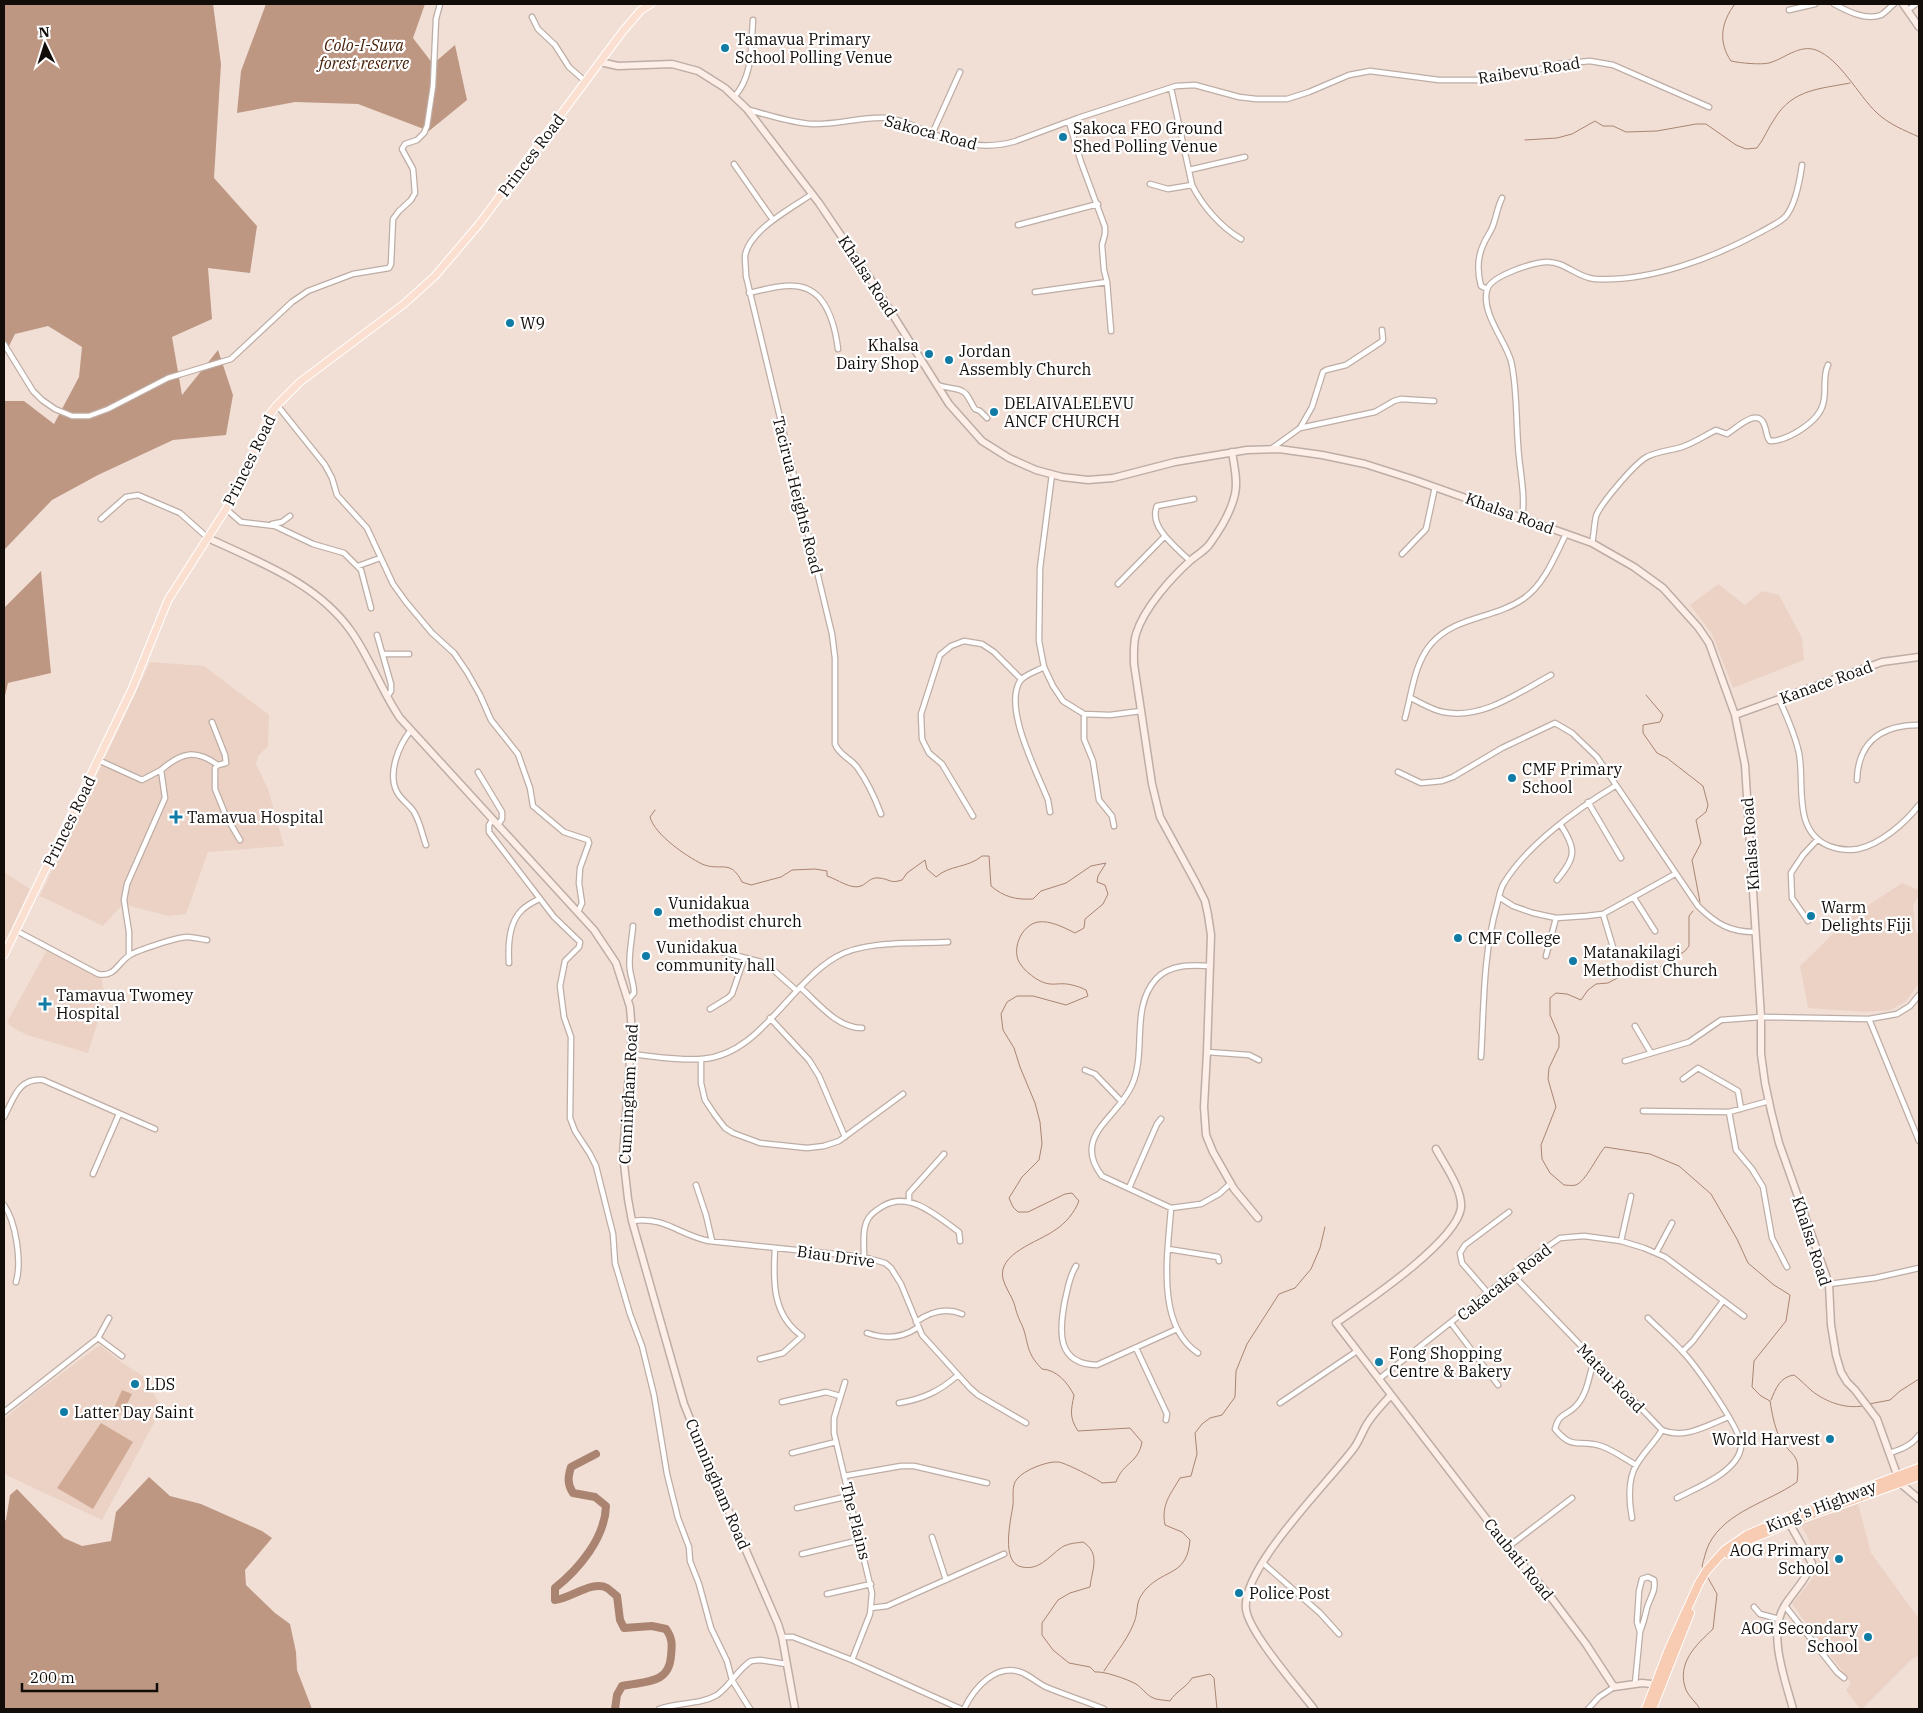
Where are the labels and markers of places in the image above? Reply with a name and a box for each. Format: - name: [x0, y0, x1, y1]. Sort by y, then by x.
- place label: Tamavua Primary School Polling Venue: [735, 29, 892, 67]
- marker: Tamavua Primary School Polling Venue: [719, 42, 731, 54]
- place label: Sakoca FEO Ground Shed Polling Venue: [1073, 118, 1223, 156]
- marker: Sakoca FEO Ground Shed Polling Venue: [1057, 131, 1069, 143]
- place label: W9: [520, 313, 545, 333]
- marker: W9: [504, 317, 516, 329]
- place label: Khalsa Dairy Shop: [836, 335, 919, 373]
- place label: Jordan Assembly Church: [959, 341, 1092, 379]
- marker: Khalsa Dairy Shop: [923, 348, 935, 360]
- marker: Jordan Assembly Church: [943, 354, 955, 366]
- place label: DELAIVALELEVU ANCF CHURCH: [1004, 393, 1135, 431]
- marker: DELAIVALELEVU ANCF CHURCH: [988, 406, 1000, 418]
- place label: CMF Primary School: [1522, 759, 1623, 797]
- marker: CMF Primary School: [1506, 772, 1518, 784]
- place label: Tamavua Hospital: [187, 807, 324, 827]
- marker: Tamavua Hospital: [169, 810, 183, 824]
- place label: Vunidakua methodist church: [668, 893, 802, 931]
- place label: Warm Delights Fiji: [1821, 897, 1911, 935]
- marker: Vunidakua methodist church: [652, 906, 664, 918]
- marker: Warm Delights Fiji: [1805, 910, 1817, 922]
- place label: CMF College: [1468, 928, 1561, 948]
- marker: CMF College: [1452, 932, 1464, 944]
- place label: Vunidakua community hall: [656, 937, 775, 975]
- place label: Matanakilagi Methodist Church: [1583, 942, 1718, 980]
- marker: Vunidakua community hall: [640, 950, 652, 962]
- marker: Matanakilagi Methodist Church: [1567, 955, 1579, 967]
- place label: Tamavua Twomey Hospital: [56, 985, 194, 1023]
- marker: Tamavua Twomey Hospital: [38, 997, 52, 1011]
- place label: Fong Shopping Centre & Bakery: [1389, 1343, 1512, 1381]
- marker: Fong Shopping Centre & Bakery: [1373, 1356, 1385, 1368]
- place label: LDS: [145, 1374, 175, 1394]
- marker: LDS: [129, 1378, 141, 1390]
- place label: Latter Day Saint: [74, 1402, 194, 1422]
- marker: Latter Day Saint: [58, 1406, 70, 1418]
- place label: World Harvest: [1712, 1429, 1820, 1449]
- marker: World Harvest: [1824, 1433, 1836, 1445]
- place label: AOG Primary School: [1729, 1540, 1829, 1578]
- marker: AOG Primary School: [1833, 1553, 1845, 1565]
- place label: Police Post: [1249, 1583, 1330, 1603]
- marker: Police Post: [1233, 1587, 1245, 1599]
- place label: AOG Secondary School: [1741, 1618, 1858, 1656]
- marker: AOG Secondary School: [1862, 1631, 1874, 1643]

